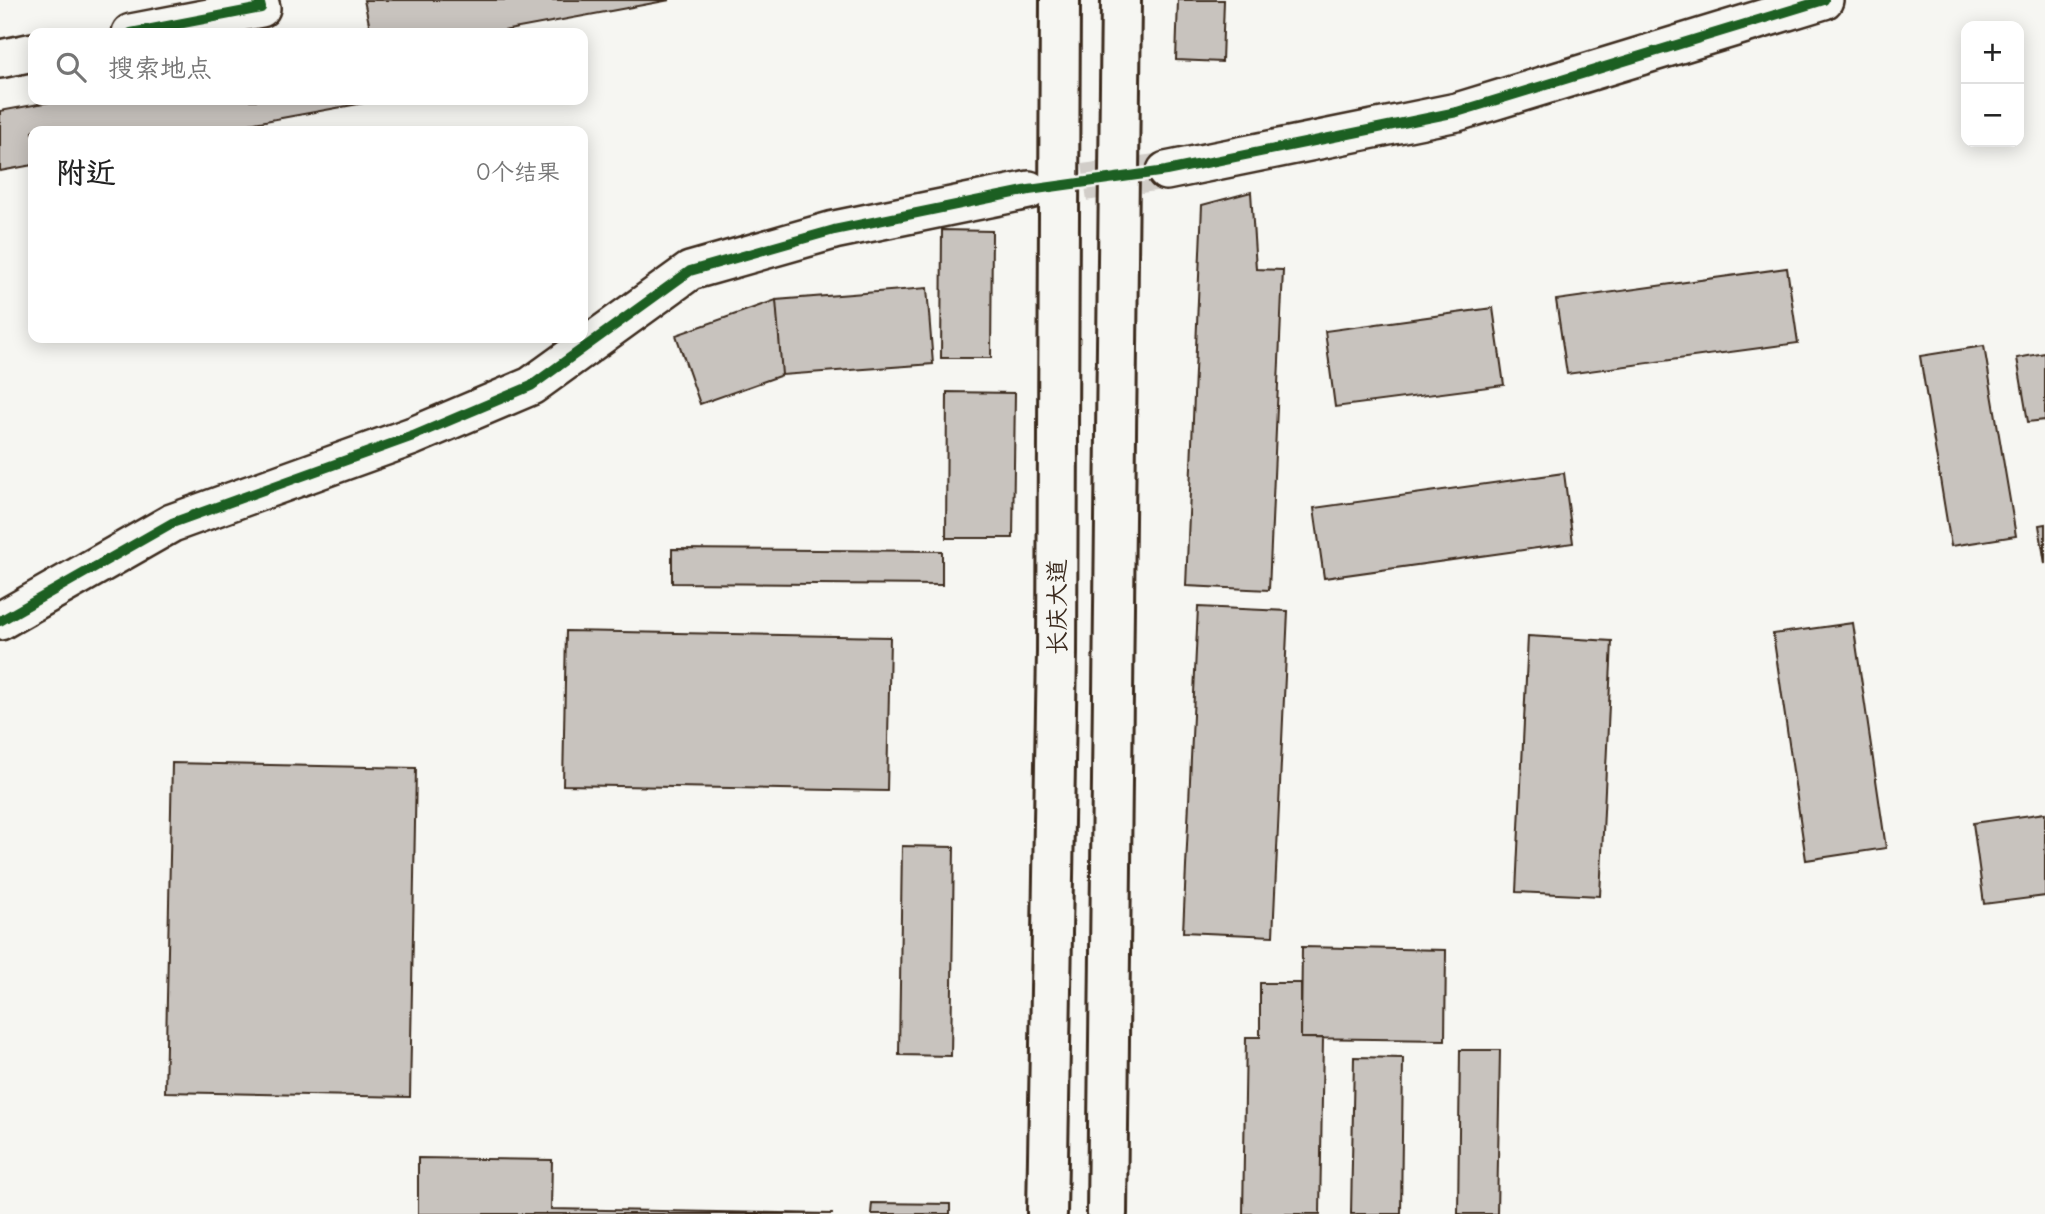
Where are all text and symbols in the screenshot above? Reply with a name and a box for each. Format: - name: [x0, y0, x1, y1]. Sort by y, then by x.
- map controls: [1961, 21, 2024, 147]
- button: +: [1961, 21, 2024, 84]
- search box: [28, 28, 588, 105]
- icon: search: [52, 48, 90, 86]
- text: 搜索地点: [108, 51, 212, 84]
- button: −: [1961, 84, 2024, 147]
- text: 附近: [56, 153, 116, 191]
- text: 0个结果: [476, 157, 560, 186]
- street label: 长庆大道: [1041, 559, 1071, 655]

